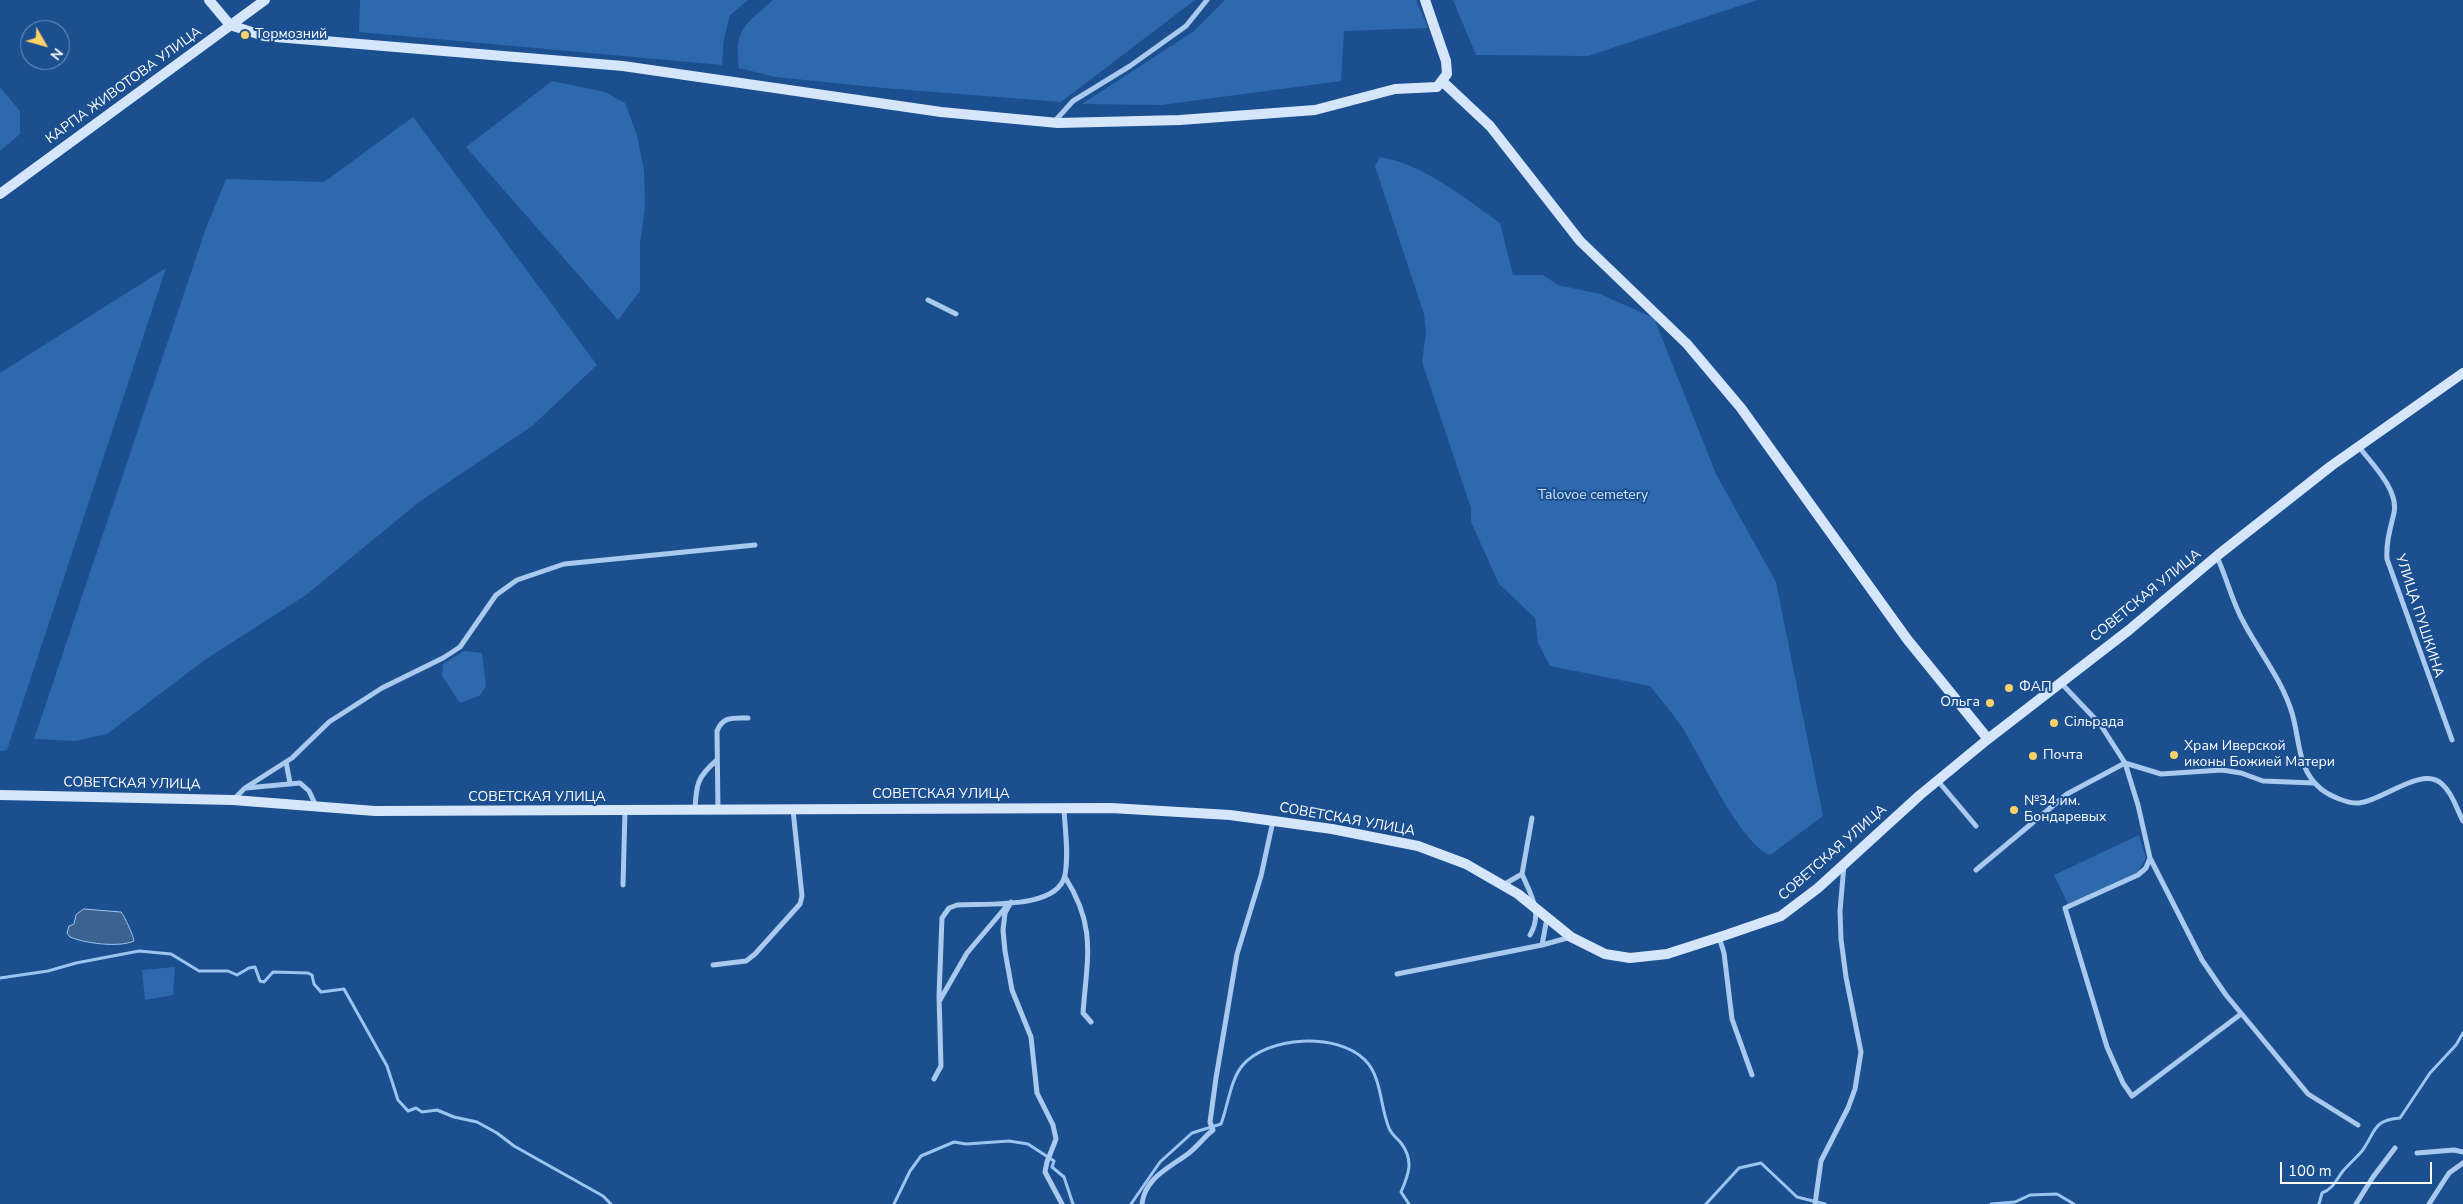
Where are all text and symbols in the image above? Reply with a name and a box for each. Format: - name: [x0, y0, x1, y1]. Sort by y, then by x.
- north arrow: [20, 20, 70, 70]
- street label: КАРПА ЖИВОТОВА УЛИЦА: [43, 24, 205, 148]
- place label: Тормозний: [255, 27, 327, 43]
- marker: Тормозний: [239, 29, 251, 41]
- text: N: [46, 44, 67, 64]
- park label: Talovoe cemetery: [1538, 488, 1648, 504]
- street label: СОВЕТСКАЯ УЛИЦА: [2087, 546, 2205, 646]
- street label: УЛИЦА ПУШКИНА: [2391, 552, 2447, 680]
- place label: ФАП: [2019, 680, 2052, 696]
- marker: ФАП: [2003, 682, 2015, 694]
- place label: Ольга: [1940, 695, 1980, 711]
- marker: Ольга: [1984, 697, 1996, 709]
- place label: Сільрада: [2064, 715, 2124, 731]
- marker: Сільрада: [2048, 717, 2060, 729]
- place label: Храм Иверской иконы Божией Матери: [2184, 739, 2335, 772]
- place label: Почта: [2043, 748, 2083, 764]
- marker: Храм Иверской иконы Божией Матери: [2168, 749, 2180, 761]
- marker: Почта: [2027, 750, 2039, 762]
- street label: СОВЕТСКАЯ УЛИЦА: [63, 774, 201, 794]
- street label: СОВЕТСКАЯ УЛИЦА: [872, 787, 1010, 803]
- street label: СОВЕТСКАЯ УЛИЦА: [468, 790, 606, 806]
- place label: №34 им. Бондаревых: [2024, 794, 2106, 826]
- street label: СОВЕТСКАЯ УЛИЦА: [1278, 800, 1416, 840]
- street label: СОВЕТСКАЯ УЛИЦА: [1776, 802, 1890, 904]
- marker: №34 им. Бондаревых: [2008, 804, 2020, 816]
- scale bar: [2283, 1152, 2436, 1184]
- text: 100 m: [2288, 1161, 2332, 1181]

